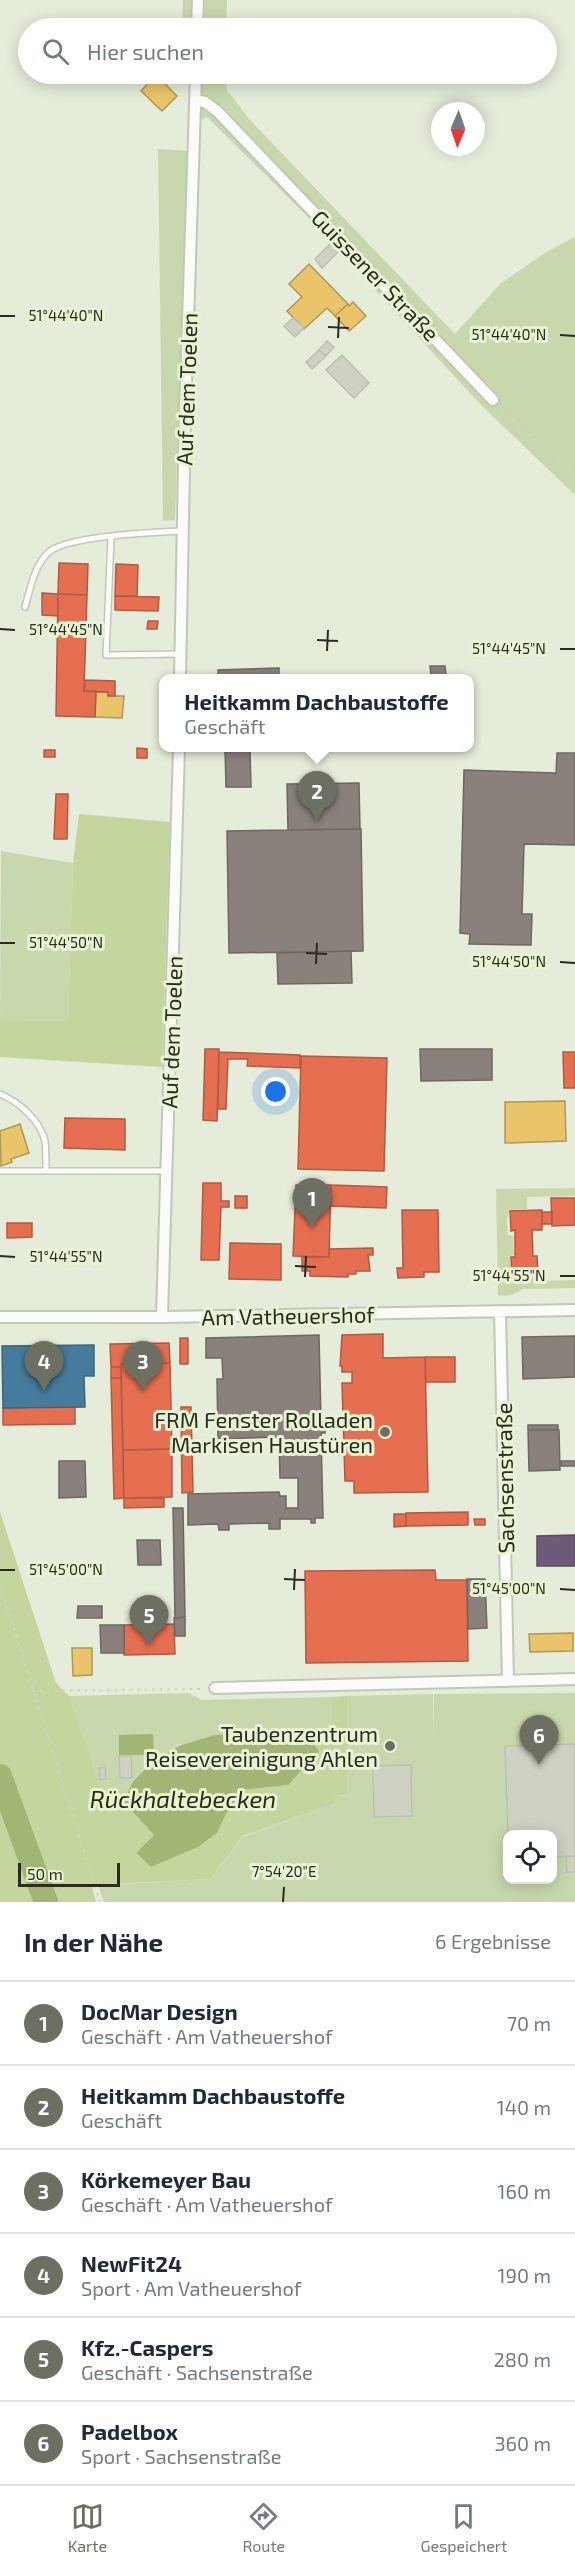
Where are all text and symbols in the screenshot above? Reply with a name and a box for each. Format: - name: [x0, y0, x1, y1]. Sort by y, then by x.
- search box: [18, 18, 557, 84]
- icon: search: [39, 35, 72, 68]
- text: Hier suchen: [87, 38, 204, 64]
- north arrow: [431, 102, 485, 156]
- street label: Guissener Straße: [307, 204, 445, 346]
- text: 51°44'40"N: [29, 306, 103, 324]
- street label: Auf dem Toelen: [170, 312, 202, 466]
- text: 51°44'40"N: [472, 325, 546, 343]
- text: 51°44'45"N: [29, 620, 103, 638]
- text: 51°44'45"N: [472, 639, 546, 657]
- popup: [159, 674, 474, 752]
- text: Heitkamm Dachbaustoffe: [184, 688, 449, 714]
- text: Geschäft: [184, 714, 265, 738]
- pin: 2: [298, 772, 336, 821]
- text: 51°44'50"N: [29, 933, 103, 951]
- text: 51°44'50"N: [472, 952, 546, 970]
- street label: Auf dem Toelen: [155, 955, 187, 1109]
- your location: [261, 1077, 290, 1106]
- pin: 1: [292, 1178, 332, 1228]
- text: 51°44'55"N: [30, 1247, 102, 1265]
- text: 51°44'55"N: [473, 1266, 545, 1284]
- street label: Am Vatheuershof: [201, 1300, 375, 1330]
- pin: 4: [24, 1342, 63, 1391]
- pin: 3: [124, 1342, 162, 1391]
- street label: Sachsenstraße: [490, 1402, 518, 1554]
- place label: FRM Fenster Rolladen Markisen Haustüren: [154, 1406, 373, 1457]
- marker: FRM Fenster Rolladen Markisen Haustüren: [378, 1425, 392, 1439]
- text: 51°45'00"N: [29, 1560, 103, 1578]
- text: 51°45'00"N: [472, 1579, 546, 1597]
- pin: 5: [130, 1596, 168, 1645]
- pin: 6: [520, 1716, 558, 1765]
- place label: Taubenzentrum Reisevereinigung Ahlen: [145, 1720, 378, 1771]
- marker: Taubenzentrum Reisevereinigung Ahlen: [383, 1739, 397, 1753]
- water label: Rückhaltebecken: [90, 1784, 276, 1813]
- map controls: [503, 1830, 557, 1884]
- button: locate: [503, 1830, 557, 1884]
- scale bar: [18, 1860, 120, 1888]
- text: 7°54'20"E: [252, 1862, 316, 1880]
- text: 50 m: [27, 1864, 63, 1883]
- text: In der Nähe: [24, 1926, 163, 1957]
- text: 6 Ergebnisse: [435, 1929, 551, 1953]
- text: DocMar Design: [81, 1998, 238, 2024]
- text: 1: [39, 2011, 48, 2035]
- text: 70 m: [507, 2011, 551, 2035]
- text: Geschäft · Am Vatheuershof: [81, 2024, 333, 2048]
- text: Heitkamm Dachbaustoffe: [81, 2082, 345, 2108]
- text: 2: [38, 2095, 49, 2119]
- text: 140 m: [497, 2095, 551, 2119]
- text: Geschäft: [81, 2108, 162, 2132]
- text: Körkemeyer Bau: [81, 2166, 251, 2192]
- text: 3: [38, 2179, 49, 2203]
- text: 160 m: [498, 2179, 551, 2203]
- text: Geschäft · Am Vatheuershof: [81, 2192, 333, 2216]
- text: NewFit24: [81, 2250, 182, 2276]
- text: 4: [37, 2263, 50, 2287]
- text: 190 m: [498, 2263, 551, 2287]
- text: Sport · Am Vatheuershof: [81, 2276, 301, 2300]
- text: Kfz.-Caspers: [81, 2334, 213, 2360]
- text: 5: [38, 2347, 49, 2371]
- text: 280 m: [494, 2347, 551, 2371]
- text: Geschäft · Sachsenstraße: [81, 2360, 313, 2384]
- text: Padelbox: [81, 2418, 178, 2444]
- text: 6: [38, 2431, 49, 2455]
- text: 360 m: [494, 2431, 551, 2455]
- text: Sport · Sachsenstraße: [81, 2444, 282, 2468]
- tab: Karte: [68, 2500, 107, 2555]
- tab: Route: [242, 2500, 285, 2555]
- tab: Gespeichert: [420, 2500, 507, 2555]

